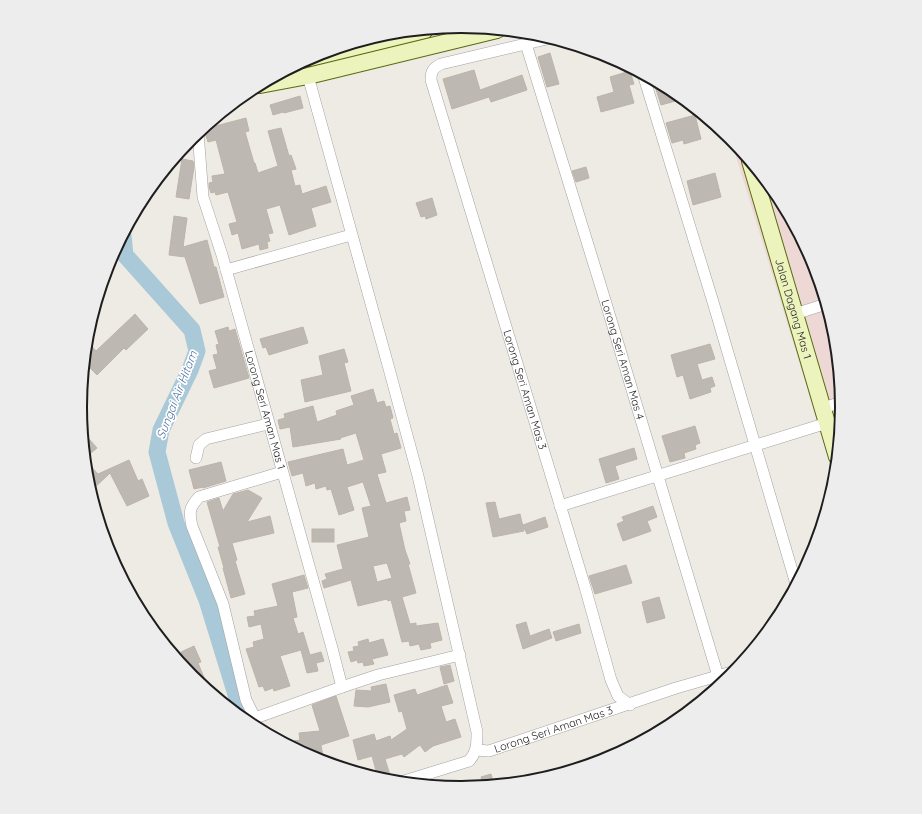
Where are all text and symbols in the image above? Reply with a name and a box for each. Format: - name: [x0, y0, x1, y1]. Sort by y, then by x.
- street label: Jalan Dagang Mas 1: [772, 257, 815, 361]
- street label: Lorong Seri Aman Mas 4: [598, 298, 648, 421]
- street label: Lorong Seri Aman Mas 3: [500, 328, 550, 451]
- water label: Sungai Air Hitam: [153, 348, 201, 441]
- street label: Lorong Seri Aman Mas 1: [242, 349, 289, 471]
- street label: Lorong Seri Aman Mas 3: [492, 703, 615, 756]

